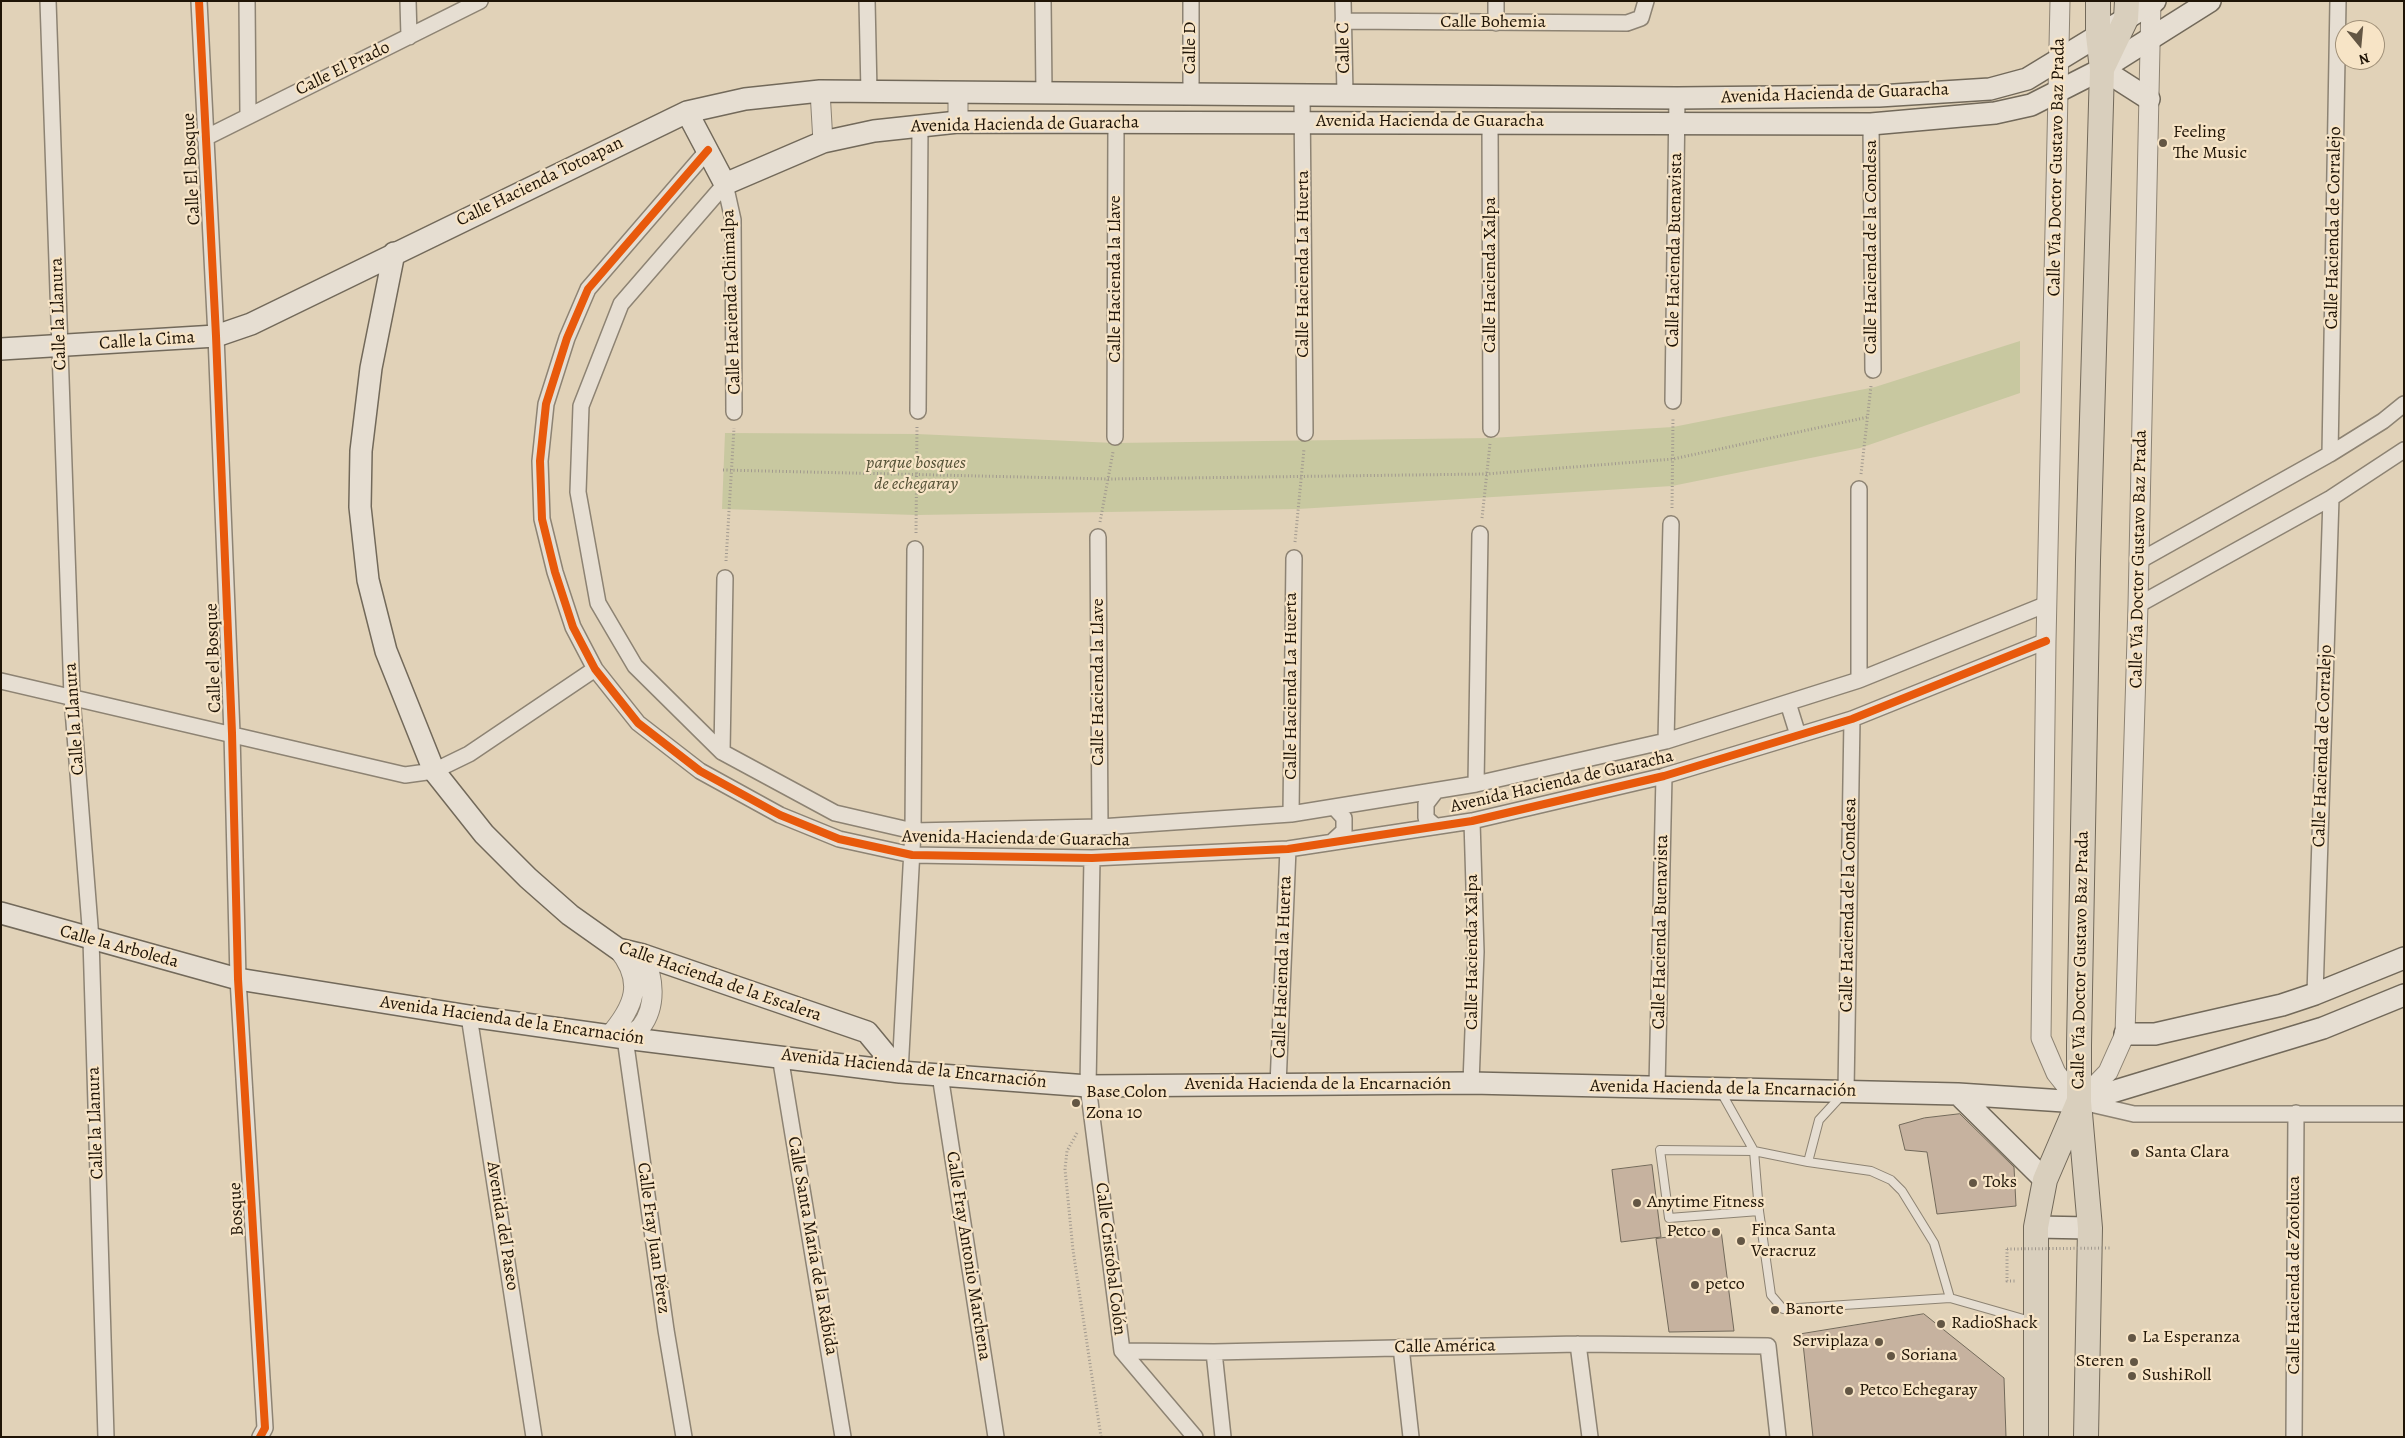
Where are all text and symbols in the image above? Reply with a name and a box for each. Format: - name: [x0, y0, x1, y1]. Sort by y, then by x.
- street label: Calle Bohemia: [1440, 12, 1546, 34]
- north arrow: [2335, 20, 2385, 70]
- street label: Calle D: [1180, 22, 1202, 74]
- street label: Calle C: [1333, 22, 1355, 74]
- street label: Calle El Prado: [292, 37, 394, 101]
- street label: Calle Vía Doctor Gustavo Baz Prada: [2044, 37, 2070, 297]
- text: N: [2357, 48, 2372, 69]
- street label: Avenida Hacienda de Guaracha: [1721, 79, 1949, 109]
- street label: Avenida Hacienda de Guaracha: [1316, 111, 1544, 133]
- street label: Calle El Bosque: [178, 112, 206, 226]
- street label: Avenida Hacienda de Guaracha: [911, 112, 1139, 138]
- place label: Feeling The Music: [2173, 122, 2247, 164]
- street label: Calle Hacienda de Corralejo: [2321, 126, 2347, 330]
- street label: Calle Hacienda Totoapan: [453, 132, 627, 232]
- marker: Feeling The Music: [2157, 137, 2169, 149]
- street label: Calle Hacienda de la Condesa: [1861, 140, 1883, 354]
- street label: Calle Hacienda Buenavista: [1662, 152, 1688, 348]
- street label: Calle Hacienda La Huerta: [1293, 170, 1315, 358]
- street label: Calle Hacienda la Llave: [1105, 195, 1127, 363]
- street label: Calle Hacienda Xalpa: [1480, 197, 1502, 353]
- street label: Calle Hacienda Chimalpa: [718, 209, 746, 395]
- street label: Calle la Llanura: [46, 257, 72, 371]
- street label: Calle la Cima: [98, 327, 196, 355]
- street label: Calle Vía Doctor Gustavo Baz Prada: [2126, 429, 2152, 689]
- park label: parque bosques de echegaray: [866, 453, 966, 496]
- street label: Calle Hacienda La Huerta: [1281, 592, 1303, 780]
- street label: Calle Hacienda la Llave: [1088, 598, 1110, 766]
- street label: Calle el Bosque: [201, 603, 227, 713]
- street label: Calle Hacienda de Corralejo: [2309, 644, 2337, 848]
- street label: Calle la Llanura: [60, 662, 90, 776]
- street label: Avenida Hacienda de Guaracha: [1448, 746, 1676, 818]
- street label: Calle Hacienda de la Condesa: [1836, 798, 1862, 1012]
- street label: Avenida Hacienda de Guaracha: [902, 826, 1130, 852]
- street label: Calle Vía Doctor Gustavo Baz Prada: [2068, 830, 2094, 1090]
- street label: Calle Hacienda Buenavista: [1648, 834, 1674, 1030]
- street label: Calle Hacienda Xalpa: [1462, 874, 1484, 1030]
- street label: Calle Hacienda la Huerta: [1269, 875, 1297, 1059]
- street label: Calle la Arboleda: [57, 921, 181, 973]
- street label: Calle Hacienda de la Escalera: [616, 937, 824, 1027]
- street label: Avenida Hacienda de la Encarnación: [379, 992, 645, 1050]
- street label: Avenida Hacienda de la Encarnación: [780, 1044, 1048, 1094]
- street label: Calle la Llanura: [83, 1066, 109, 1180]
- street label: Avenida Hacienda de la Encarnación: [1185, 1074, 1451, 1096]
- street label: Avenida Hacienda de la Encarnación: [1590, 1076, 1856, 1102]
- place label: Base Colon Zona 10: [1086, 1082, 1167, 1124]
- marker: Base Colon Zona 10: [1070, 1097, 1082, 1109]
- street label: Calle Santa María de la Rábida: [782, 1135, 842, 1357]
- place label: Santa Clara: [2145, 1142, 2229, 1164]
- marker: Santa Clara: [2129, 1147, 2141, 1159]
- street label: Calle Fray Antonio Marchena: [941, 1150, 995, 1362]
- street label: Avenida del Paseo: [481, 1160, 523, 1292]
- street label: Calle Fray Juan Pérez: [632, 1161, 674, 1315]
- place label: Toks: [1983, 1172, 2017, 1194]
- street label: Calle Hacienda de Zotoluca: [2284, 1176, 2306, 1374]
- marker: Toks: [1967, 1177, 1979, 1189]
- street label: Calle Cristóbal Colón: [1090, 1181, 1130, 1337]
- street label: Bosque: [225, 1182, 249, 1236]
- place label: Anytime Fitness: [1647, 1192, 1765, 1214]
- marker: Anytime Fitness: [1631, 1197, 1643, 1209]
- place label: Finca Santa Veracruz: [1751, 1220, 1836, 1262]
- place label: Petco: [1667, 1221, 1706, 1243]
- marker: Petco: [1710, 1226, 1722, 1238]
- marker: Finca Santa Veracruz: [1735, 1235, 1747, 1247]
- place label: petco: [1705, 1274, 1745, 1296]
- marker: petco: [1689, 1279, 1701, 1291]
- place label: Banorte: [1785, 1299, 1844, 1321]
- marker: Banorte: [1769, 1304, 1781, 1316]
- place label: RadioShack: [1951, 1313, 2038, 1335]
- marker: RadioShack: [1935, 1318, 1947, 1330]
- place label: La Esperanza: [2142, 1327, 2240, 1349]
- place label: Serviplaza: [1793, 1331, 1869, 1353]
- marker: La Esperanza: [2126, 1332, 2138, 1344]
- street label: Calle América: [1394, 1335, 1496, 1359]
- marker: Serviplaza: [1873, 1336, 1885, 1348]
- place label: Soriana: [1901, 1345, 1958, 1367]
- marker: Soriana: [1885, 1350, 1897, 1362]
- place label: Steren: [2076, 1351, 2124, 1373]
- marker: Steren: [2128, 1356, 2140, 1368]
- place label: SushiRoll: [2142, 1365, 2211, 1387]
- marker: SushiRoll: [2126, 1370, 2138, 1382]
- place label: Petco Echegaray: [1859, 1380, 1977, 1402]
- marker: Petco Echegaray: [1843, 1385, 1855, 1397]

